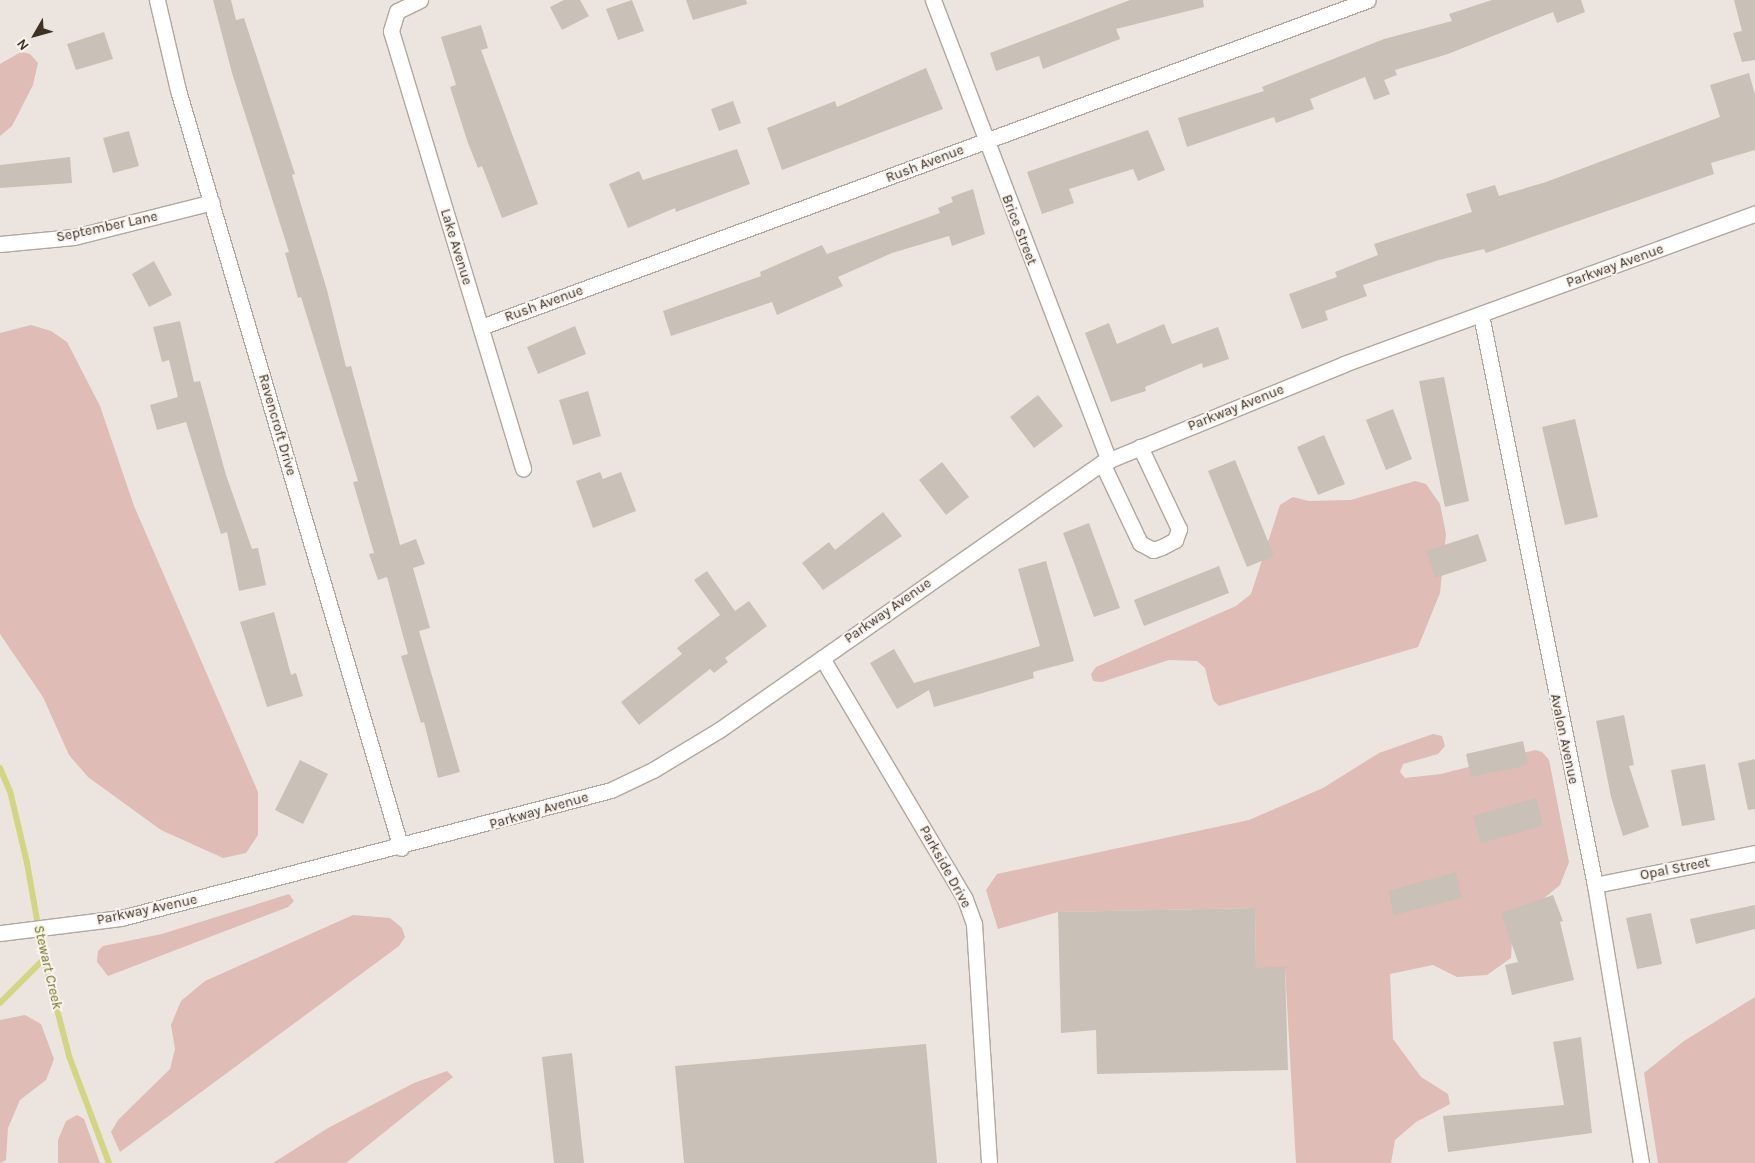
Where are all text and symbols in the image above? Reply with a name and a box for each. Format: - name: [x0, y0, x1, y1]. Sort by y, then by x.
- north arrow: [10, 10, 60, 60]
- text: N: [13, 35, 33, 54]
- street label: Rush Avenue: [884, 141, 966, 187]
- street label: Brice Street: [998, 192, 1040, 268]
- street label: Lake Avenue: [436, 207, 476, 287]
- street label: September Lane: [55, 208, 159, 246]
- street label: Parkway Avenue: [1564, 241, 1666, 291]
- street label: Rush Avenue: [502, 282, 586, 326]
- street label: Ravencroft Drive: [254, 372, 300, 478]
- street label: Parkway Avenue: [1185, 381, 1287, 435]
- street label: Parkway Avenue: [841, 575, 935, 647]
- street label: Avalon Avenue: [1546, 692, 1582, 786]
- street label: Parkway Avenue: [488, 789, 590, 833]
- street label: Parkside Drive: [915, 823, 975, 911]
- street label: Opal Street: [1639, 854, 1711, 884]
- street label: Parkway Avenue: [95, 891, 199, 929]
- water label: Stewart Creek: [30, 923, 66, 1011]

